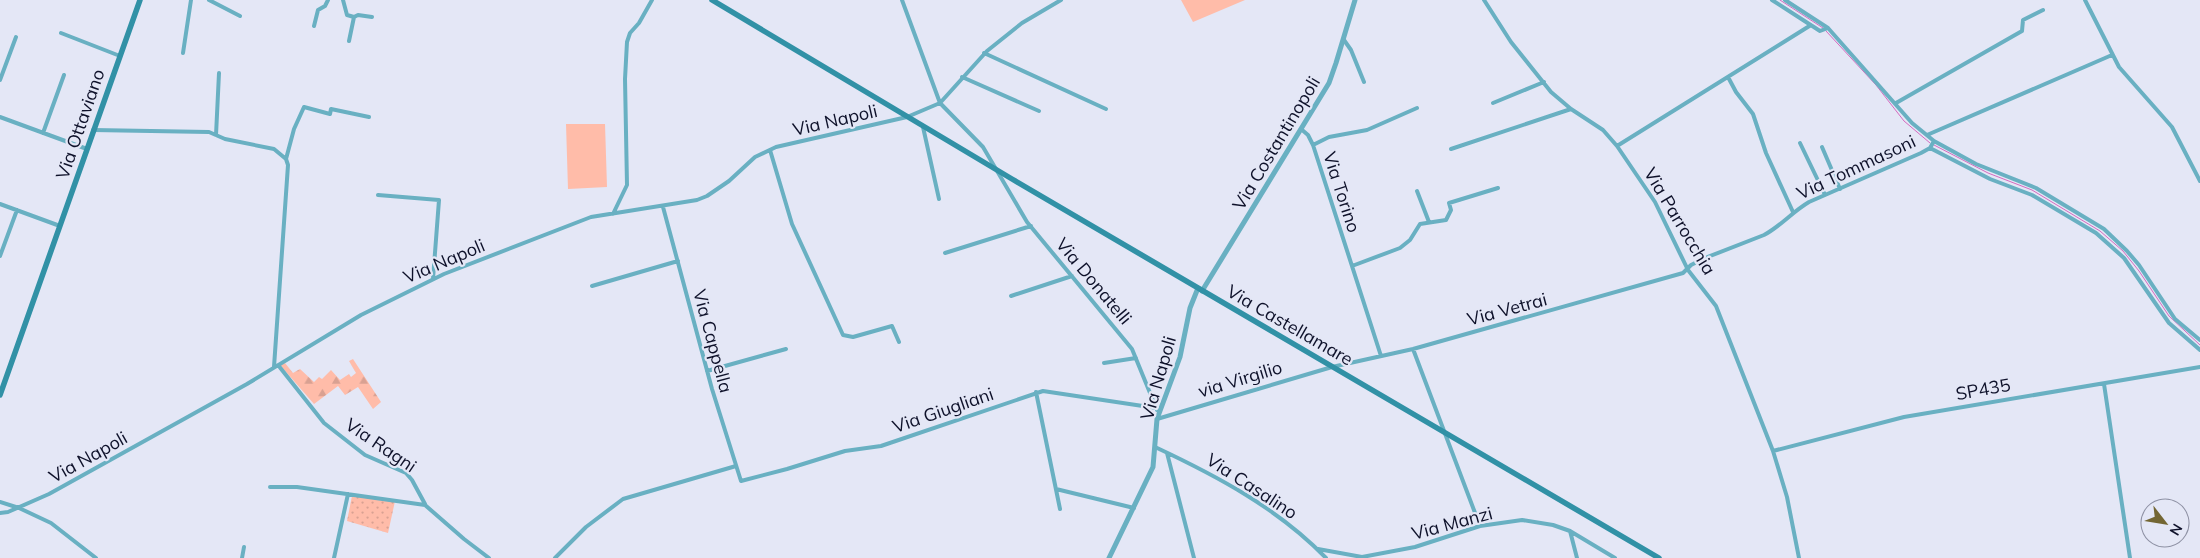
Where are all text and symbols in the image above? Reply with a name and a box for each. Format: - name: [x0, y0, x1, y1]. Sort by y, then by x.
- street label: Via Ottaviano: [50, 66, 110, 182]
- street label: Via Costantinopoli: [1227, 72, 1325, 214]
- street label: Via Napoli: [790, 99, 880, 141]
- street label: Via Tommasoni: [1793, 129, 1919, 205]
- street label: Via Torino: [1318, 149, 1366, 235]
- street label: Via Parrocchia: [1639, 163, 1721, 279]
- street label: Via Donatelli: [1051, 233, 1137, 329]
- street label: Via Napoli: [400, 234, 488, 288]
- street label: Via Castellamare: [1223, 279, 1357, 371]
- street label: Via Cappella: [688, 287, 738, 395]
- street label: Via Vetrai: [1465, 287, 1549, 331]
- street label: Via Napoli: [1135, 333, 1181, 423]
- street label: via Virgilio: [1195, 355, 1285, 403]
- street label: SP435: [1954, 373, 2012, 405]
- street label: Via Giugliani: [890, 382, 996, 438]
- street label: Via Ragni: [341, 413, 421, 477]
- street label: Via Napoli: [45, 426, 131, 488]
- street label: Via Casalino: [1202, 448, 1302, 524]
- north arrow: [2140, 498, 2190, 548]
- street label: Via Manzi: [1409, 501, 1495, 545]
- text: N: [2166, 521, 2187, 539]

